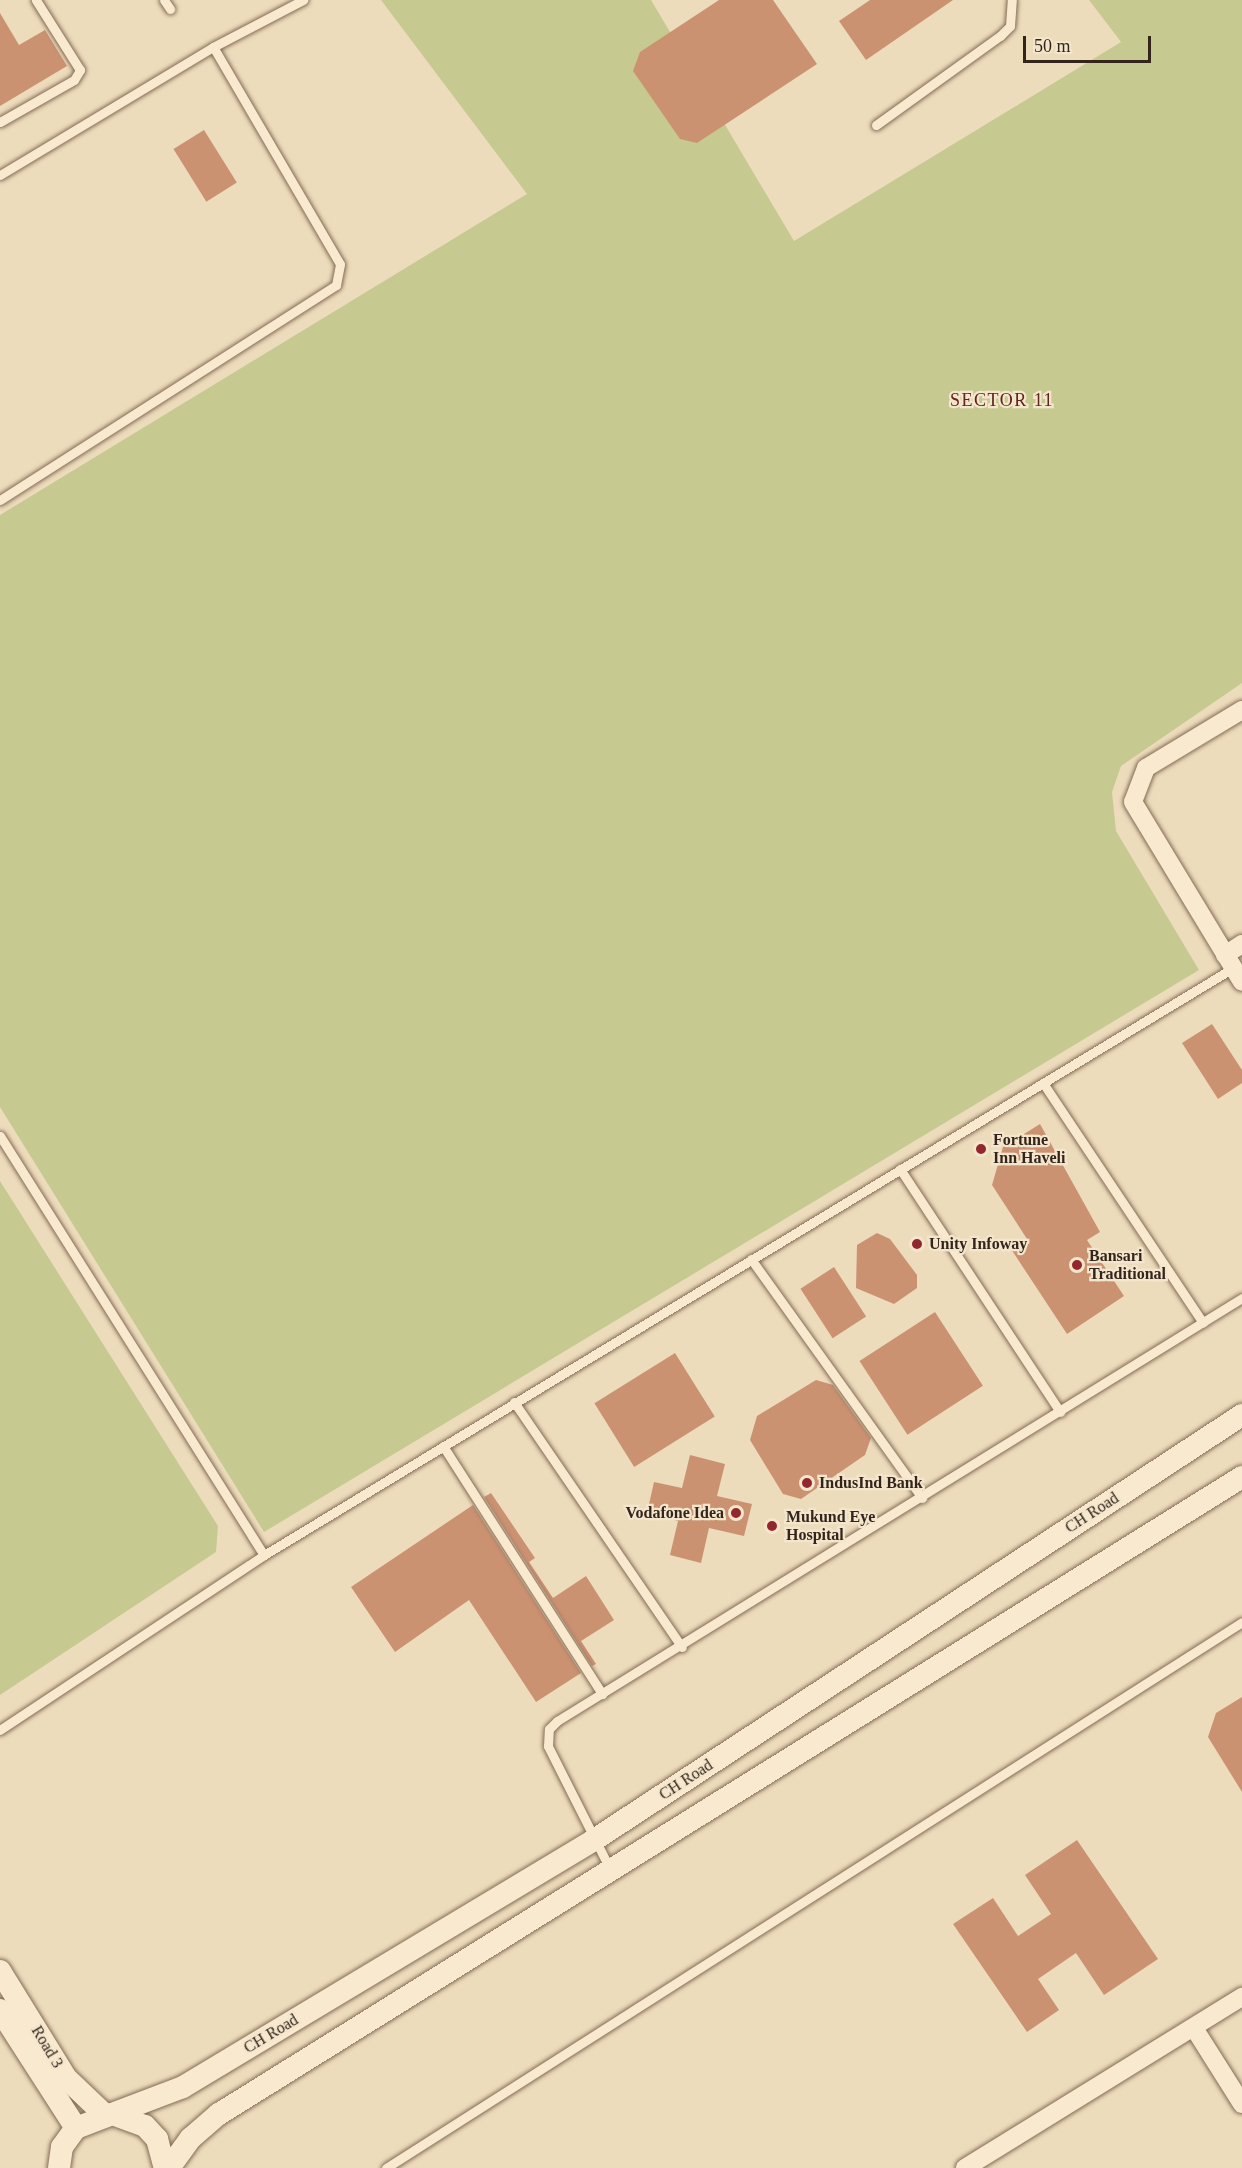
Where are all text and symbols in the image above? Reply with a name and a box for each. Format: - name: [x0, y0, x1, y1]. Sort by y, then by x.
- scale bar: [1026, 24, 1154, 62]
- text: 50 m: [1034, 36, 1071, 56]
- district label: SECTOR 11: [950, 389, 1054, 411]
- place label: Fortune Inn Haveli: [993, 1130, 1065, 1168]
- marker: Fortune Inn Haveli: [974, 1142, 988, 1156]
- place label: Unity Infoway: [929, 1234, 1027, 1254]
- marker: Unity Infoway: [910, 1237, 924, 1251]
- place label: Bansari Traditional: [1089, 1246, 1166, 1284]
- marker: Bansari Traditional: [1070, 1258, 1084, 1272]
- place label: IndusInd Bank: [819, 1473, 923, 1493]
- marker: IndusInd Bank: [800, 1476, 814, 1490]
- street label: CH Road: [1062, 1489, 1122, 1537]
- place label: Vodafone Idea: [625, 1503, 724, 1523]
- marker: Vodafone Idea: [729, 1506, 743, 1520]
- place label: Mukund Eye Hospital: [786, 1507, 875, 1545]
- marker: Mukund Eye Hospital: [763, 1517, 781, 1535]
- street label: CH Road: [656, 1756, 716, 1804]
- street label: CH Road: [240, 2010, 302, 2058]
- street label: Road 3: [27, 2022, 67, 2072]

